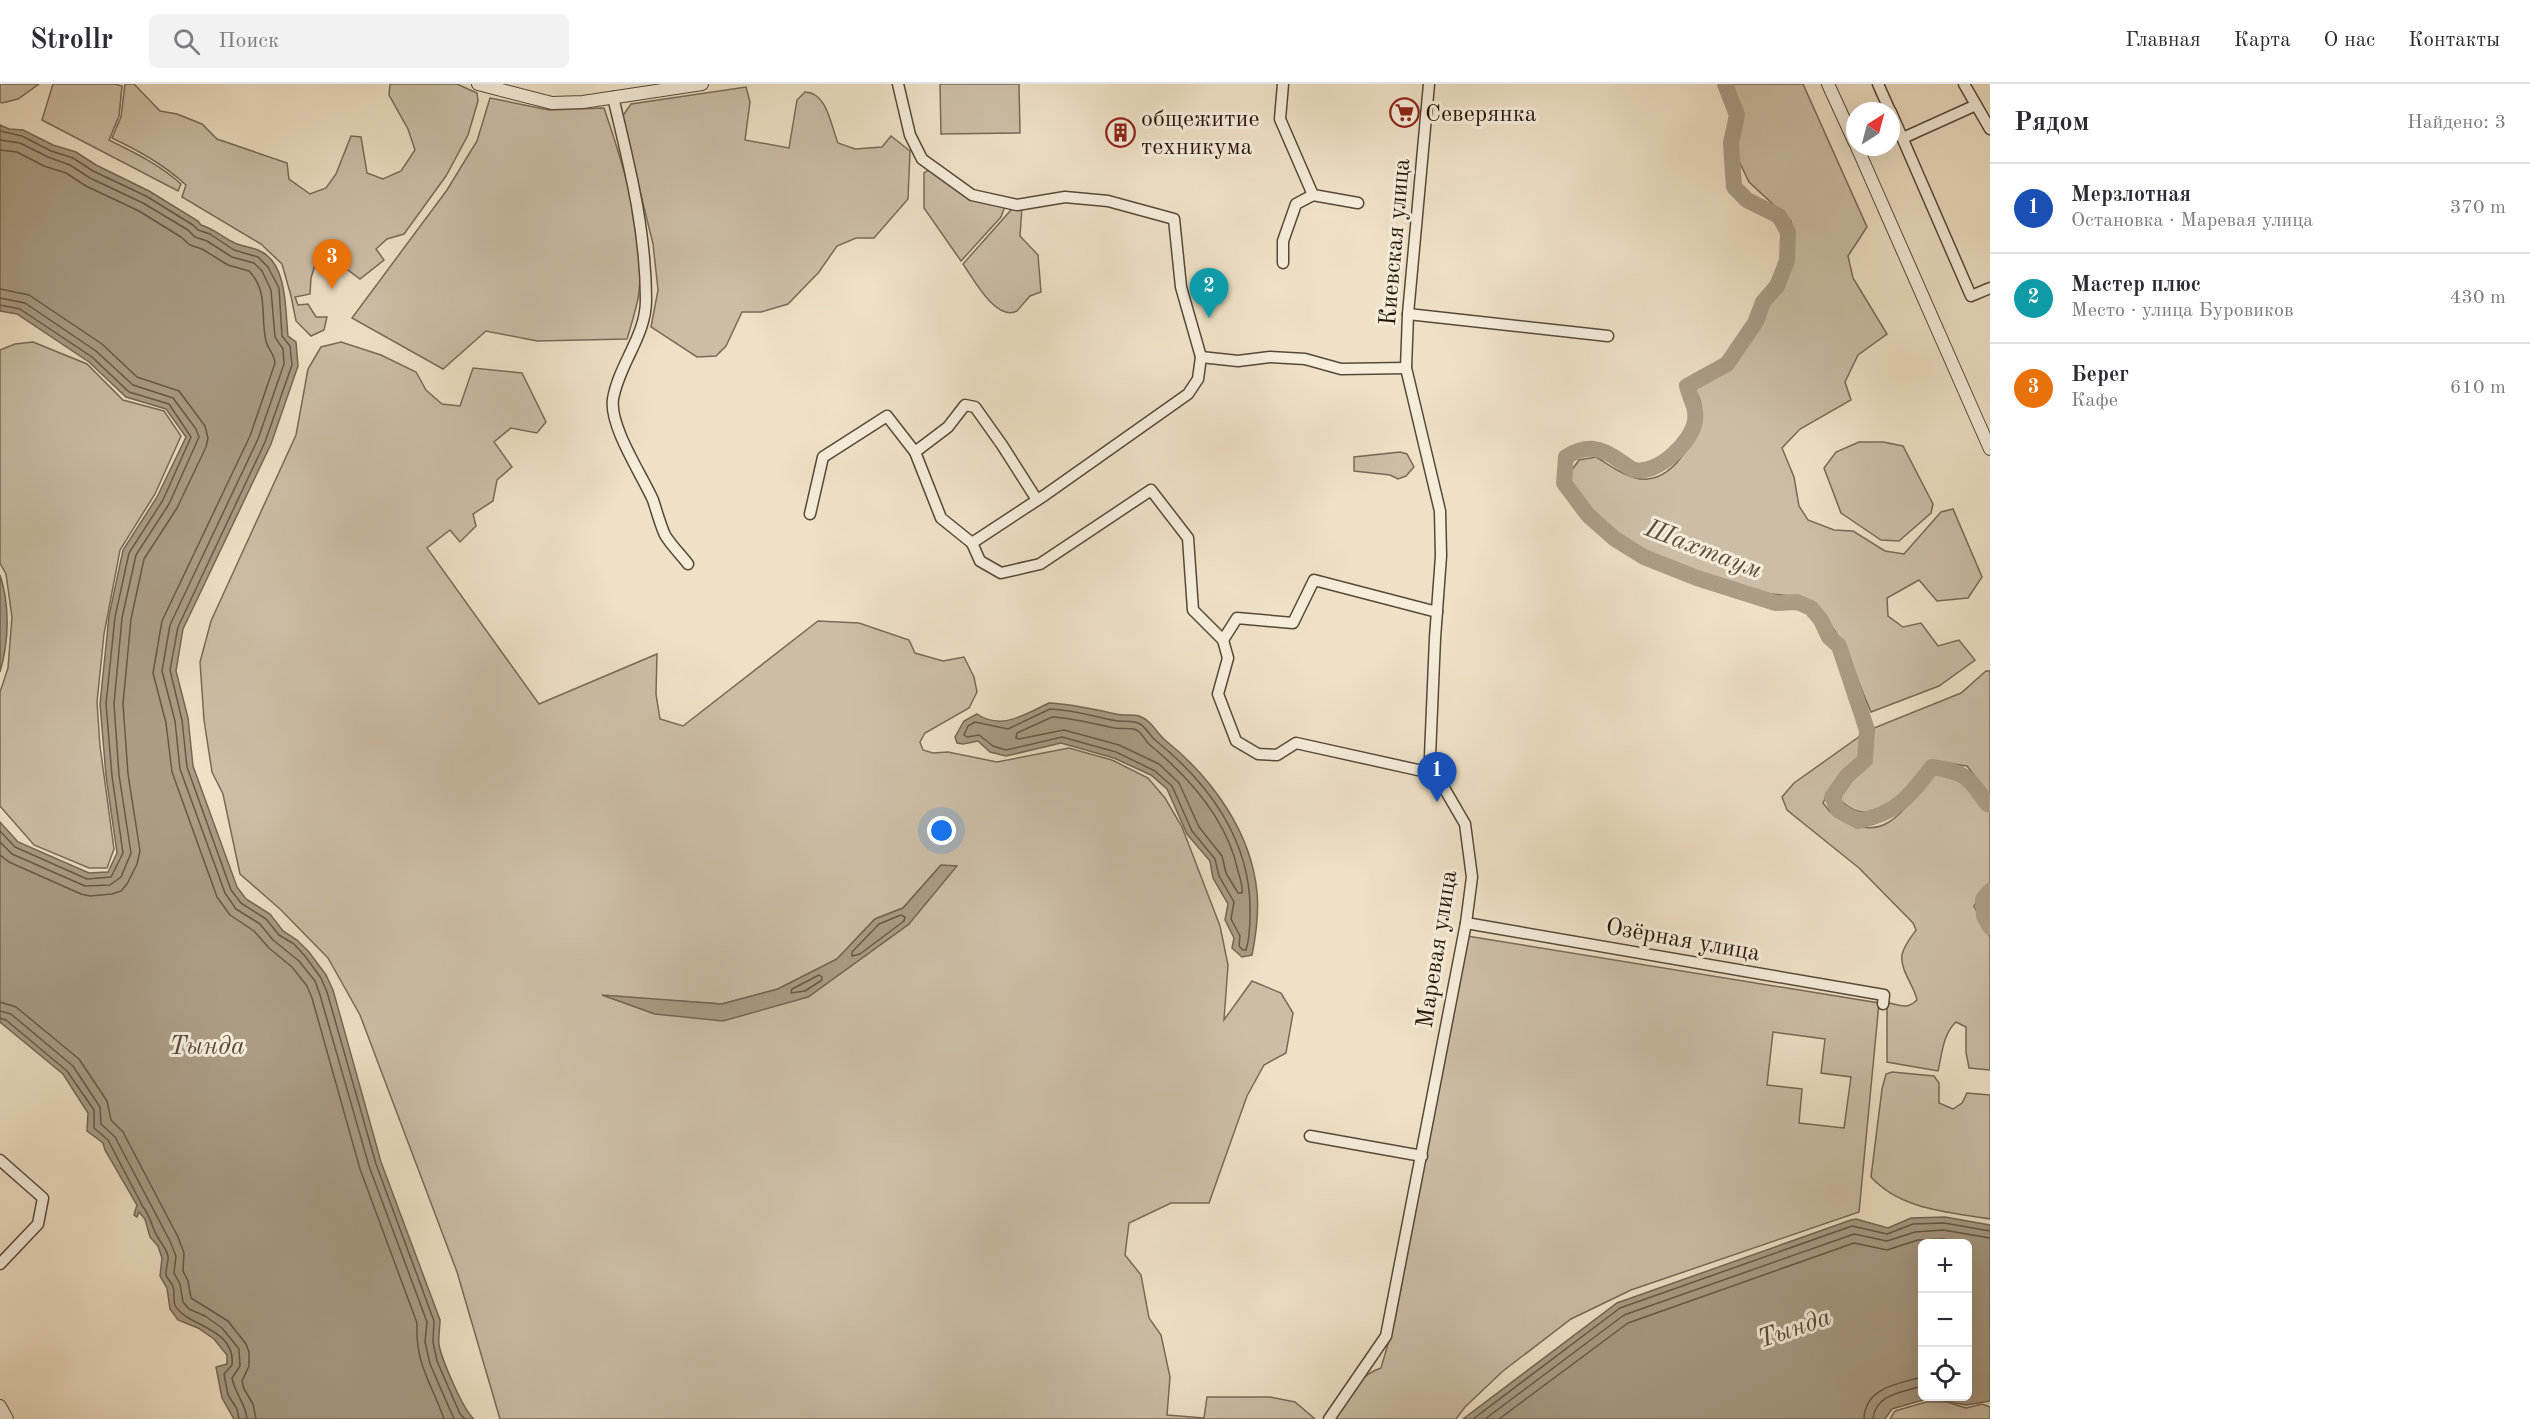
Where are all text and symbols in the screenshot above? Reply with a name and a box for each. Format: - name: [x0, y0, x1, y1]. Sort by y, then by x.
- search box: [149, 14, 569, 68]
- icon: search: [170, 25, 203, 58]
- text: Strollr: [30, 27, 113, 55]
- text: Поиск: [218, 30, 279, 52]
- text: Главная: [2125, 30, 2201, 51]
- text: Карта: [2234, 30, 2291, 51]
- text: О нас: [2324, 30, 2375, 51]
- text: Контакты: [2408, 30, 2500, 51]
- supermarket icon: Северянка: [1388, 97, 1420, 129]
- north arrow: [1846, 102, 1900, 156]
- place label: Северянка: [1425, 103, 1537, 127]
- place label: общежитие техникума: [1141, 108, 1260, 160]
- text: Рядом: [2014, 110, 2089, 136]
- text: Найдено: 3: [2407, 113, 2506, 133]
- building icon: общежитие техникума: [1104, 116, 1136, 148]
- street label: Киевская улица: [1377, 157, 1415, 327]
- text: Мерзлотная: [2071, 184, 2191, 206]
- text: 1: [2028, 198, 2039, 218]
- text: 370 m: [2450, 198, 2506, 218]
- text: Остановка · Маревая улица: [2071, 211, 2313, 231]
- pin: 3: [312, 240, 352, 289]
- pin: 2: [1190, 268, 1228, 318]
- text: Мастер плюс: [2071, 274, 2201, 296]
- text: 2: [2028, 288, 2039, 308]
- text: 430 m: [2450, 288, 2506, 308]
- text: Место · улица Буровиков: [2071, 301, 2294, 321]
- text: Берег: [2071, 364, 2129, 386]
- text: 3: [2028, 378, 2039, 398]
- text: 610 m: [2450, 378, 2506, 398]
- text: Кафе: [2071, 391, 2118, 411]
- water label: Шахтаум: [1640, 515, 1765, 584]
- pin: 1: [1418, 752, 1456, 802]
- your location: [927, 816, 956, 845]
- street label: Маревая улица: [1414, 869, 1462, 1030]
- street label: Озёрная улица: [1604, 916, 1762, 966]
- water label: Тында: [169, 1034, 245, 1060]
- map controls: [1918, 1239, 1972, 1401]
- button: +: [1918, 1239, 1972, 1293]
- button: −: [1918, 1293, 1972, 1347]
- water label: Тында: [1755, 1304, 1835, 1354]
- button: locate: [1918, 1347, 1972, 1401]

